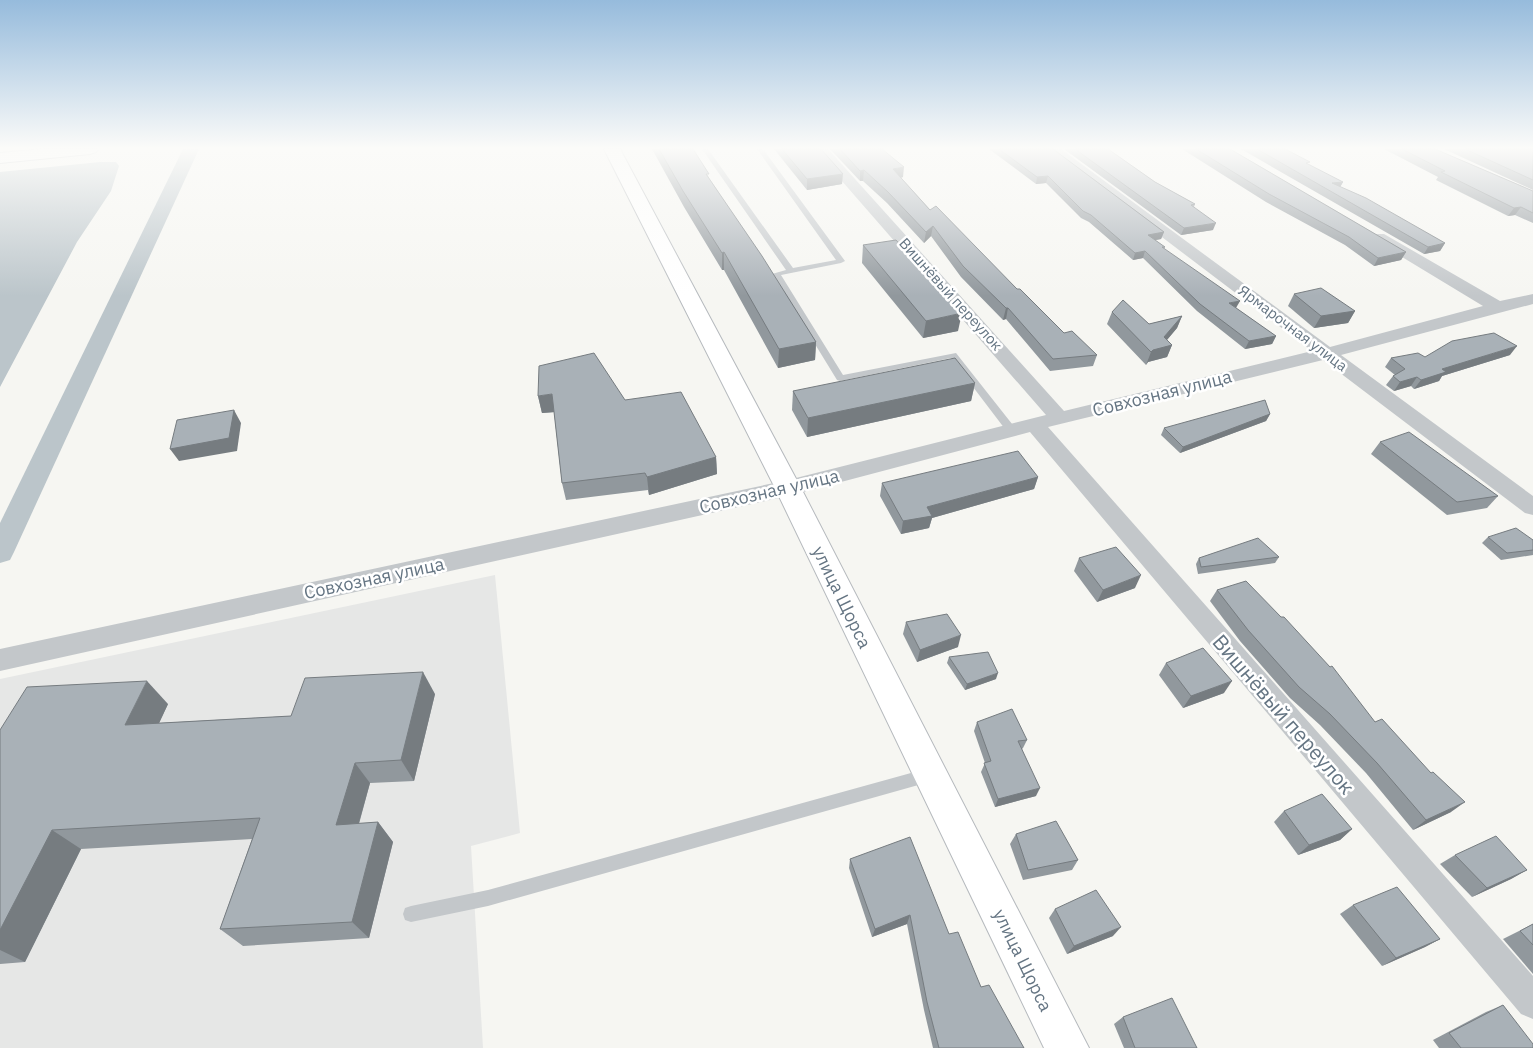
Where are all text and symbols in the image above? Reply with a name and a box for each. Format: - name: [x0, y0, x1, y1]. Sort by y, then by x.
- street label: Вишнёвый переулок: [895, 234, 1007, 354]
- street label: Ярмарочная улица: [1235, 281, 1351, 375]
- street label: Совхозная улица: [1090, 364, 1234, 421]
- street label: Совхозная улица: [697, 464, 842, 518]
- street label: улица Щорса: [807, 542, 877, 652]
- street label: Совхозная улица: [302, 552, 447, 604]
- street label: Вишнёвый переулок: [1207, 628, 1361, 800]
- street label: улица Щорса: [988, 905, 1058, 1015]

